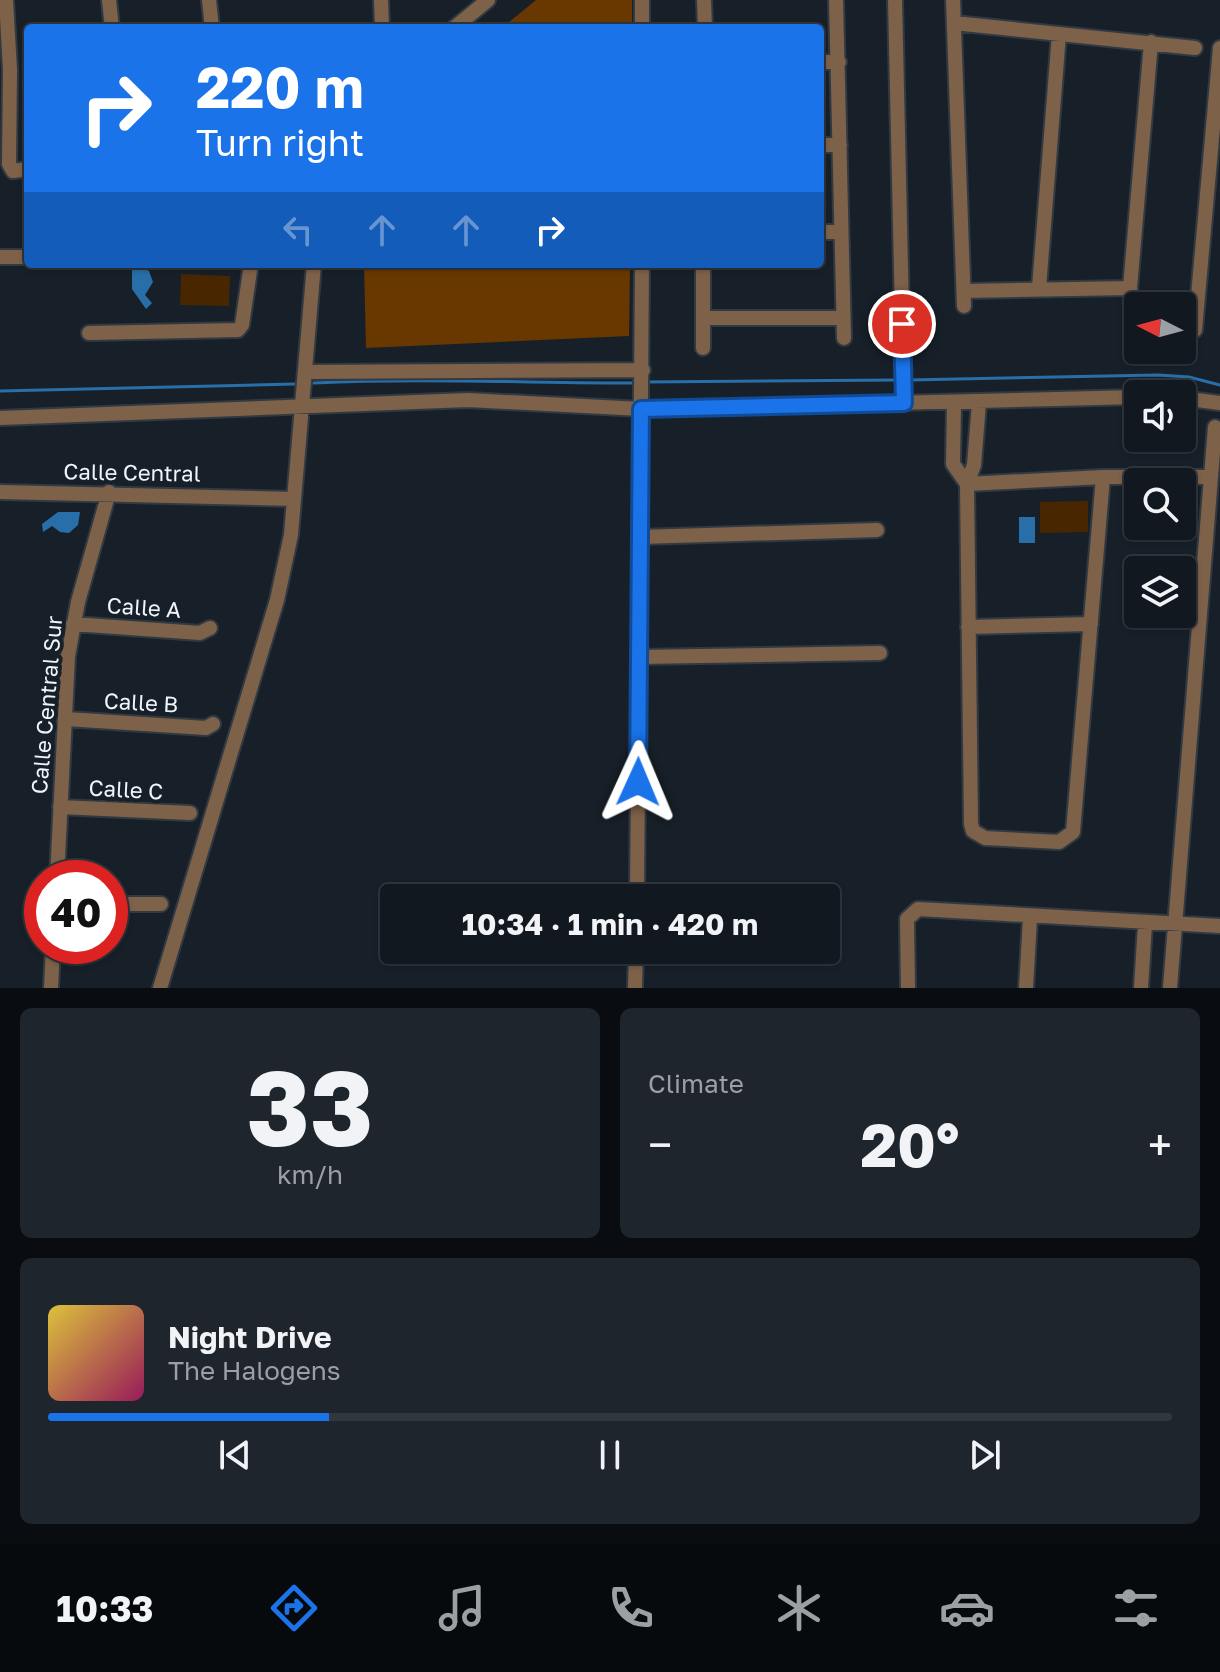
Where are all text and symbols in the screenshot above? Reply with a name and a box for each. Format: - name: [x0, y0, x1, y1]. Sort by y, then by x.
- text: 220 m: [196, 53, 364, 120]
- icon: right: [64, 56, 168, 160]
- text: Turn right: [196, 121, 364, 164]
- icon: left: [276, 208, 320, 252]
- icon: ahead: [360, 208, 404, 252]
- icon: ahead: [444, 208, 488, 252]
- icon: right: [528, 208, 572, 252]
- pin: [868, 290, 936, 358]
- north arrow: [1124, 292, 1196, 364]
- map controls: [1124, 292, 1196, 628]
- icon: arrive: [880, 302, 924, 346]
- button: sound: [1124, 380, 1196, 452]
- street label: Calle Central: [63, 457, 201, 487]
- button: search: [1124, 468, 1196, 540]
- button: layers: [1124, 556, 1196, 628]
- street label: Calle A: [106, 591, 182, 623]
- street label: Calle Central Sur: [25, 614, 67, 795]
- street label: Calle B: [103, 687, 179, 717]
- position arrow: [596, 740, 680, 824]
- street label: Calle C: [88, 774, 164, 804]
- speed limit sign: 40: [24, 860, 128, 964]
- text: 10:34 · 1 min · 420 m: [462, 906, 758, 942]
- text: 33: [247, 1044, 373, 1169]
- text: Climate: [648, 1068, 744, 1099]
- text: 20°: [861, 1108, 960, 1180]
- text: −: [648, 1118, 672, 1171]
- text: +: [1148, 1118, 1172, 1171]
- text: km/h: [277, 1159, 343, 1190]
- text: Night Drive: [168, 1319, 332, 1355]
- text: The Halogens: [168, 1355, 341, 1386]
- icon: previous: [213, 1433, 257, 1477]
- icon: pause: [588, 1433, 632, 1477]
- icon: next: [963, 1433, 1007, 1477]
- icon: directions: [266, 1580, 322, 1636]
- icon: music: [434, 1580, 490, 1636]
- icon: phone: [603, 1580, 659, 1636]
- icon: climate: [771, 1580, 827, 1636]
- icon: car: [939, 1580, 995, 1636]
- icon: filters: [1108, 1580, 1164, 1636]
- text: 10:33: [56, 1587, 154, 1630]

